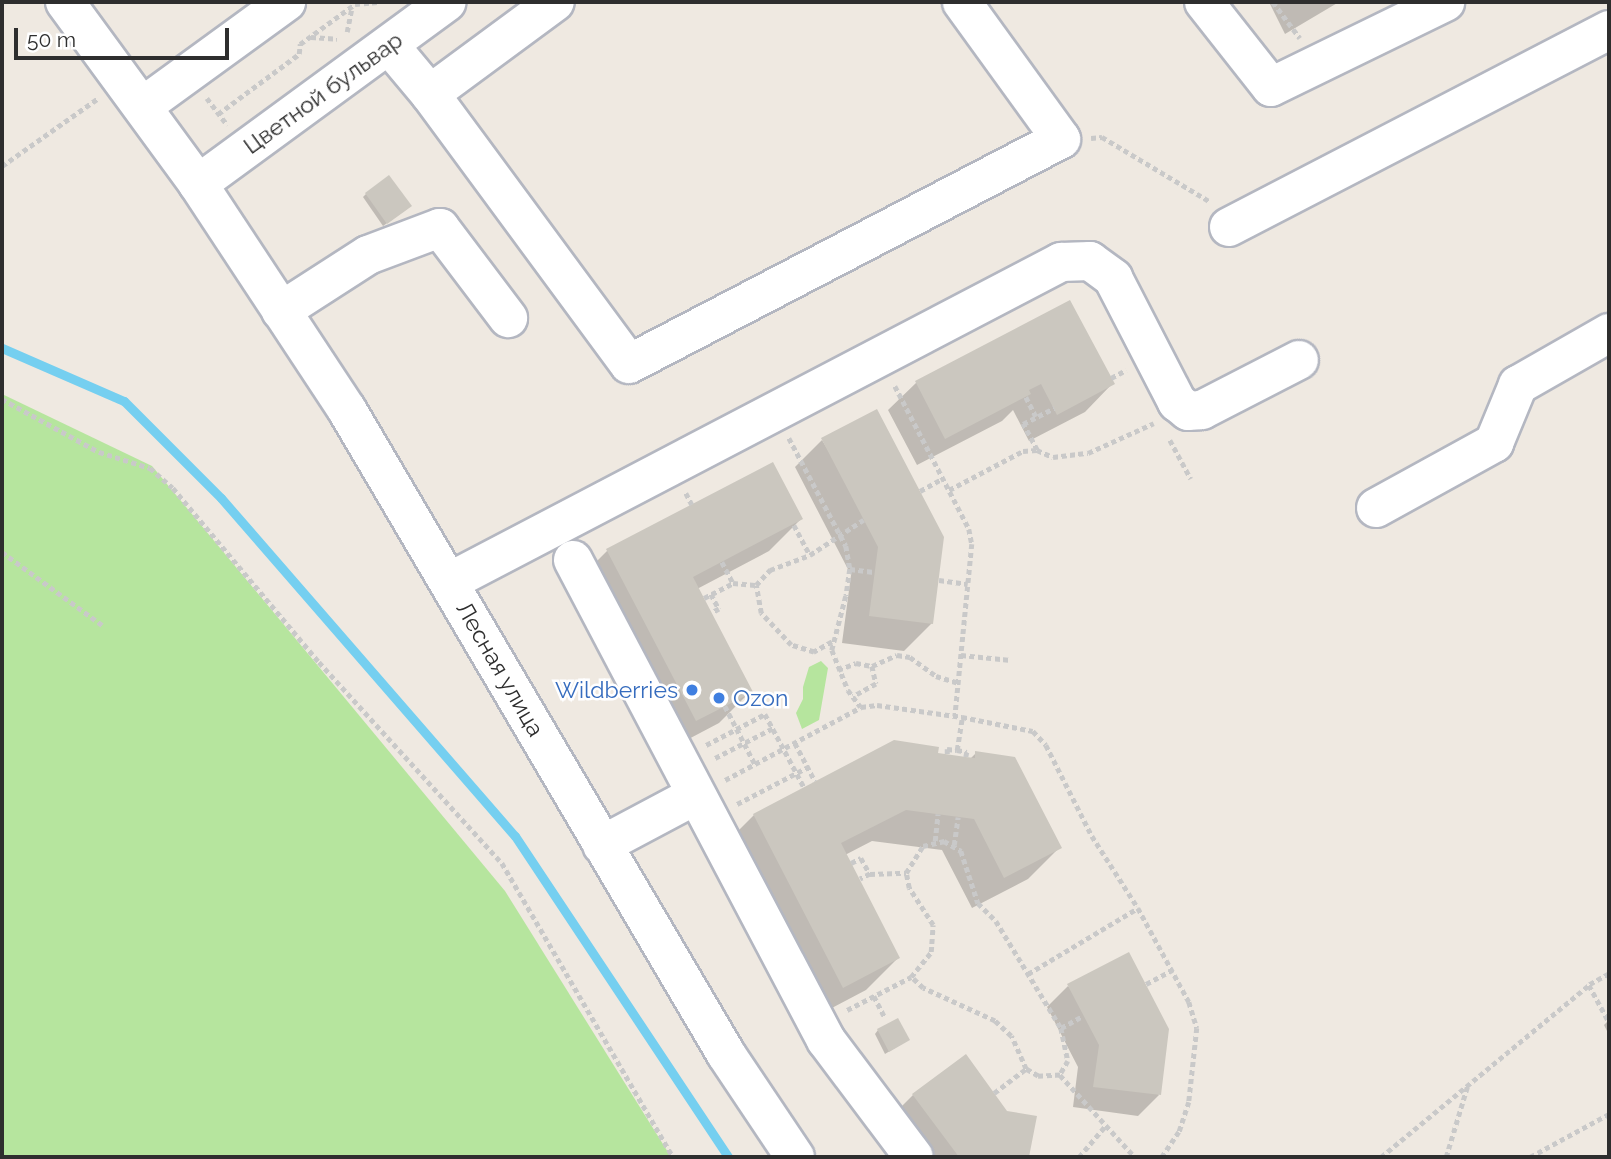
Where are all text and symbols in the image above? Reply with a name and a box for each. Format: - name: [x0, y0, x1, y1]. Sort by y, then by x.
- scale bar: [18, 14, 233, 58]
- street label: Цветной бульвар: [238, 26, 408, 160]
- text: 50 m: [27, 27, 76, 52]
- street label: Лесная улица: [450, 596, 550, 742]
- place label: Wildberries: [555, 676, 678, 704]
- marker: Wildberries: [684, 682, 700, 698]
- place label: Ozon: [733, 684, 788, 712]
- marker: Ozon: [711, 690, 727, 706]

